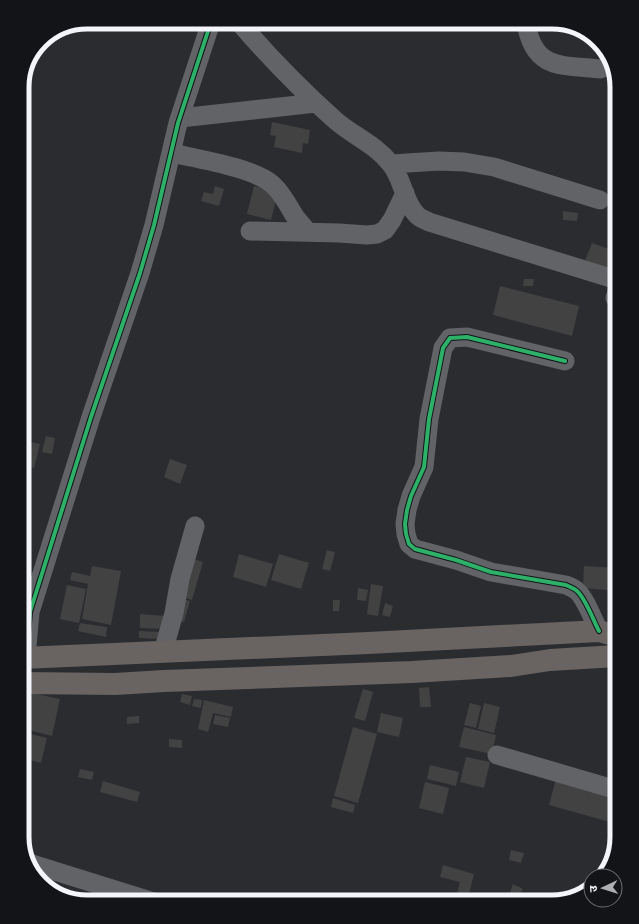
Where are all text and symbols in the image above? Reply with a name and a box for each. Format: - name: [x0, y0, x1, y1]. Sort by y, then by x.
- north arrow: [583, 868, 623, 908]
- text: उ: [586, 884, 600, 892]

